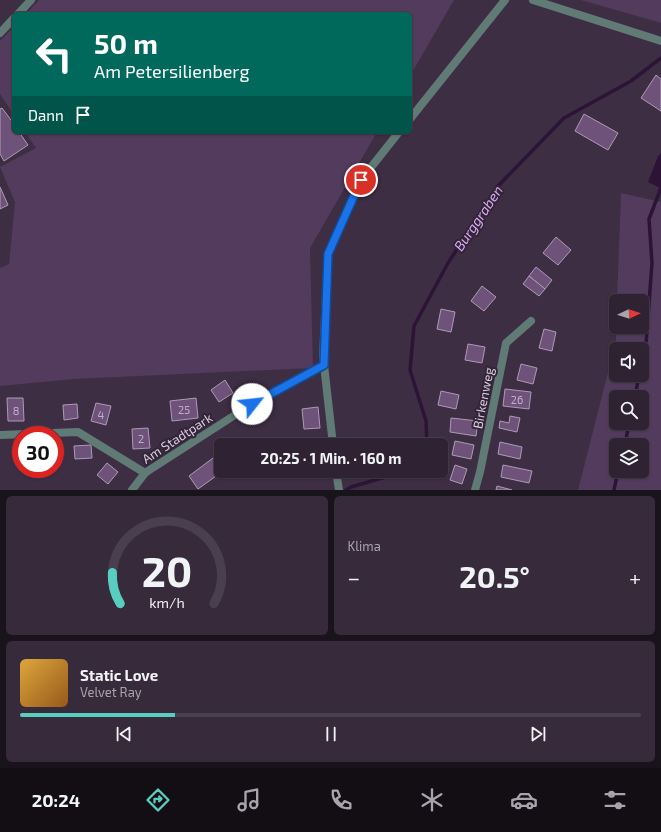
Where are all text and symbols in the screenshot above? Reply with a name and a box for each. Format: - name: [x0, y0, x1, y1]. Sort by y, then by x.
- text: 50 m: [94, 26, 158, 60]
- icon: left: [28, 28, 80, 80]
- text: Am Petersilienberg: [94, 60, 250, 82]
- icon: arrive: [72, 104, 94, 126]
- text: Dann: [28, 106, 64, 124]
- pin: [344, 163, 378, 197]
- icon: arrive: [350, 169, 372, 191]
- water label: Burggraben: [450, 182, 506, 254]
- north arrow: [609, 294, 649, 334]
- map controls: [609, 294, 649, 478]
- button: sound: [609, 342, 649, 382]
- street label: Birkenweg: [469, 366, 497, 430]
- position arrow: [231, 383, 273, 425]
- button: search: [609, 390, 649, 430]
- house number: 26: [511, 393, 523, 406]
- house number: 25: [178, 403, 190, 416]
- house number: 8: [13, 404, 19, 417]
- house number: 4: [98, 408, 105, 421]
- street label: Am Stadtpark: [139, 409, 215, 467]
- speed limit sign: 30: [12, 426, 64, 478]
- house number: 2: [138, 432, 144, 445]
- button: layers: [609, 438, 649, 478]
- text: 20:25 · 1 Min. · 160 m: [260, 449, 402, 467]
- text: Klima: [348, 538, 381, 554]
- text: 20: [142, 544, 192, 594]
- text: 20.5°: [459, 558, 530, 594]
- text: −: [348, 564, 360, 590]
- text: +: [629, 564, 641, 590]
- text: km/h: [149, 593, 184, 610]
- text: Static Love: [80, 666, 158, 684]
- text: Velvet Ray: [80, 684, 142, 700]
- icon: previous: [113, 723, 135, 745]
- icon: pause: [320, 723, 342, 745]
- icon: next: [527, 723, 549, 745]
- icon: directions: [144, 786, 172, 814]
- icon: music: [235, 786, 263, 814]
- icon: phone: [327, 786, 355, 814]
- icon: climate: [418, 786, 446, 814]
- icon: car: [510, 786, 538, 814]
- icon: filters: [601, 786, 629, 814]
- text: 20:24: [32, 789, 80, 811]

